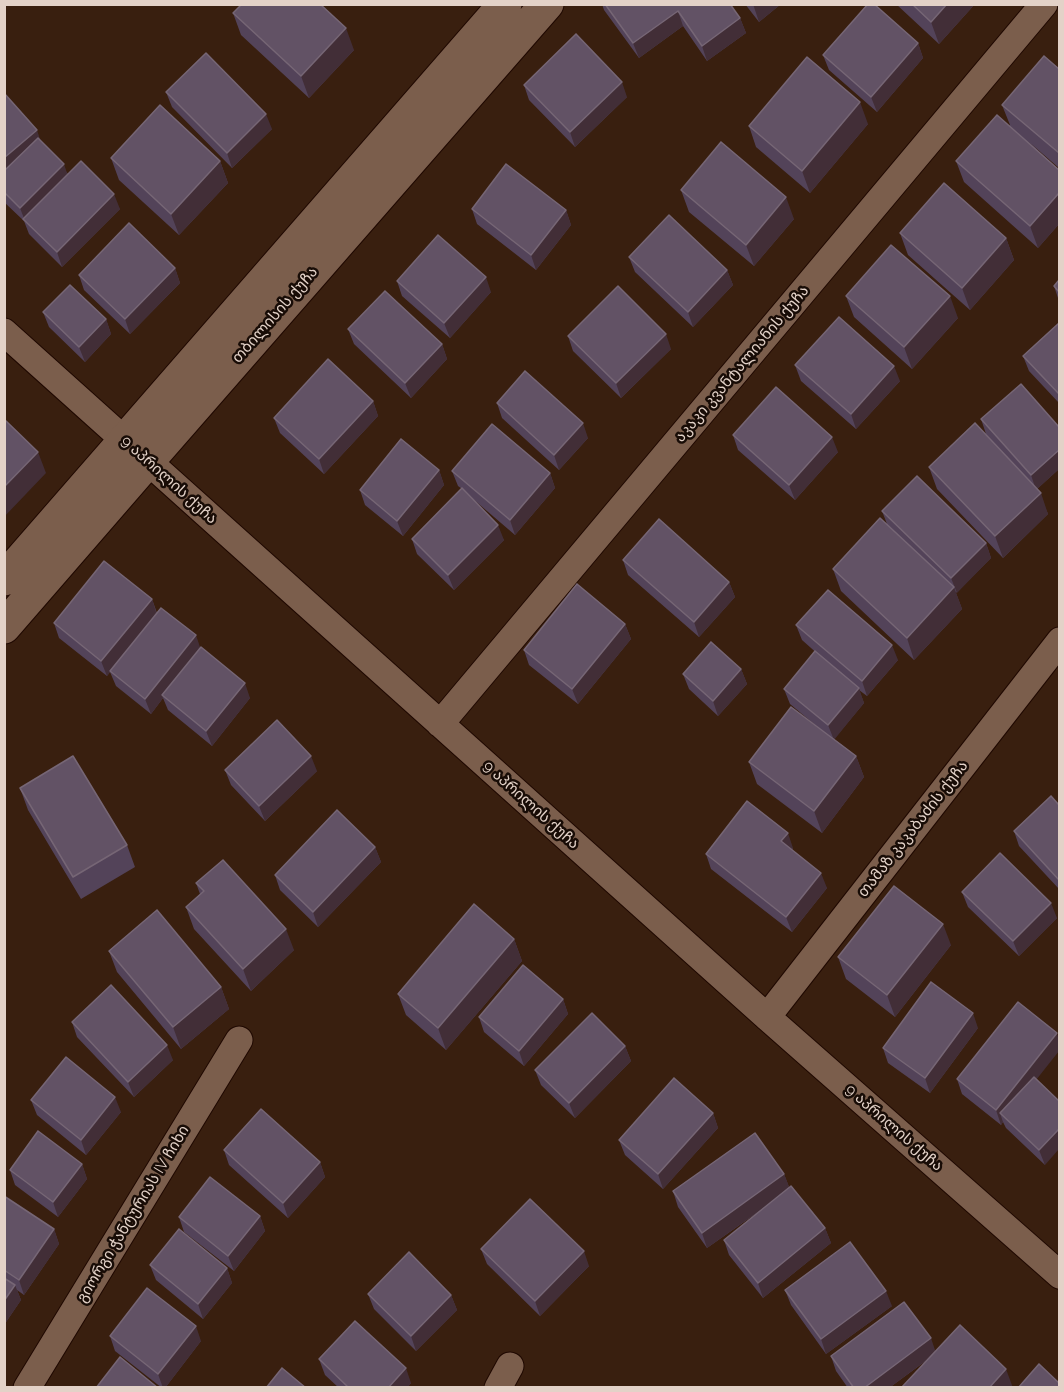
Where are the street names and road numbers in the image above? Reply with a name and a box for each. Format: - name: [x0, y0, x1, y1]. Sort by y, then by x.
- street label: თბილისის ქუჩა: [228, 263, 322, 367]
- street label: აკაკი კვანტალიანის ქუჩა: [671, 282, 813, 446]
- street label: 9 აპრილის ქუჩა: [117, 432, 221, 528]
- street label: 9 აპრილის ქუჩა: [479, 757, 583, 853]
- street label: თამაზ კაკაბაძის ქუჩა: [854, 757, 972, 901]
- street label: 9 აპრილის ქუჩა: [842, 1081, 946, 1175]
- street label: გიორგი ჭანტურიას IV ჩიხი: [73, 1122, 193, 1306]

